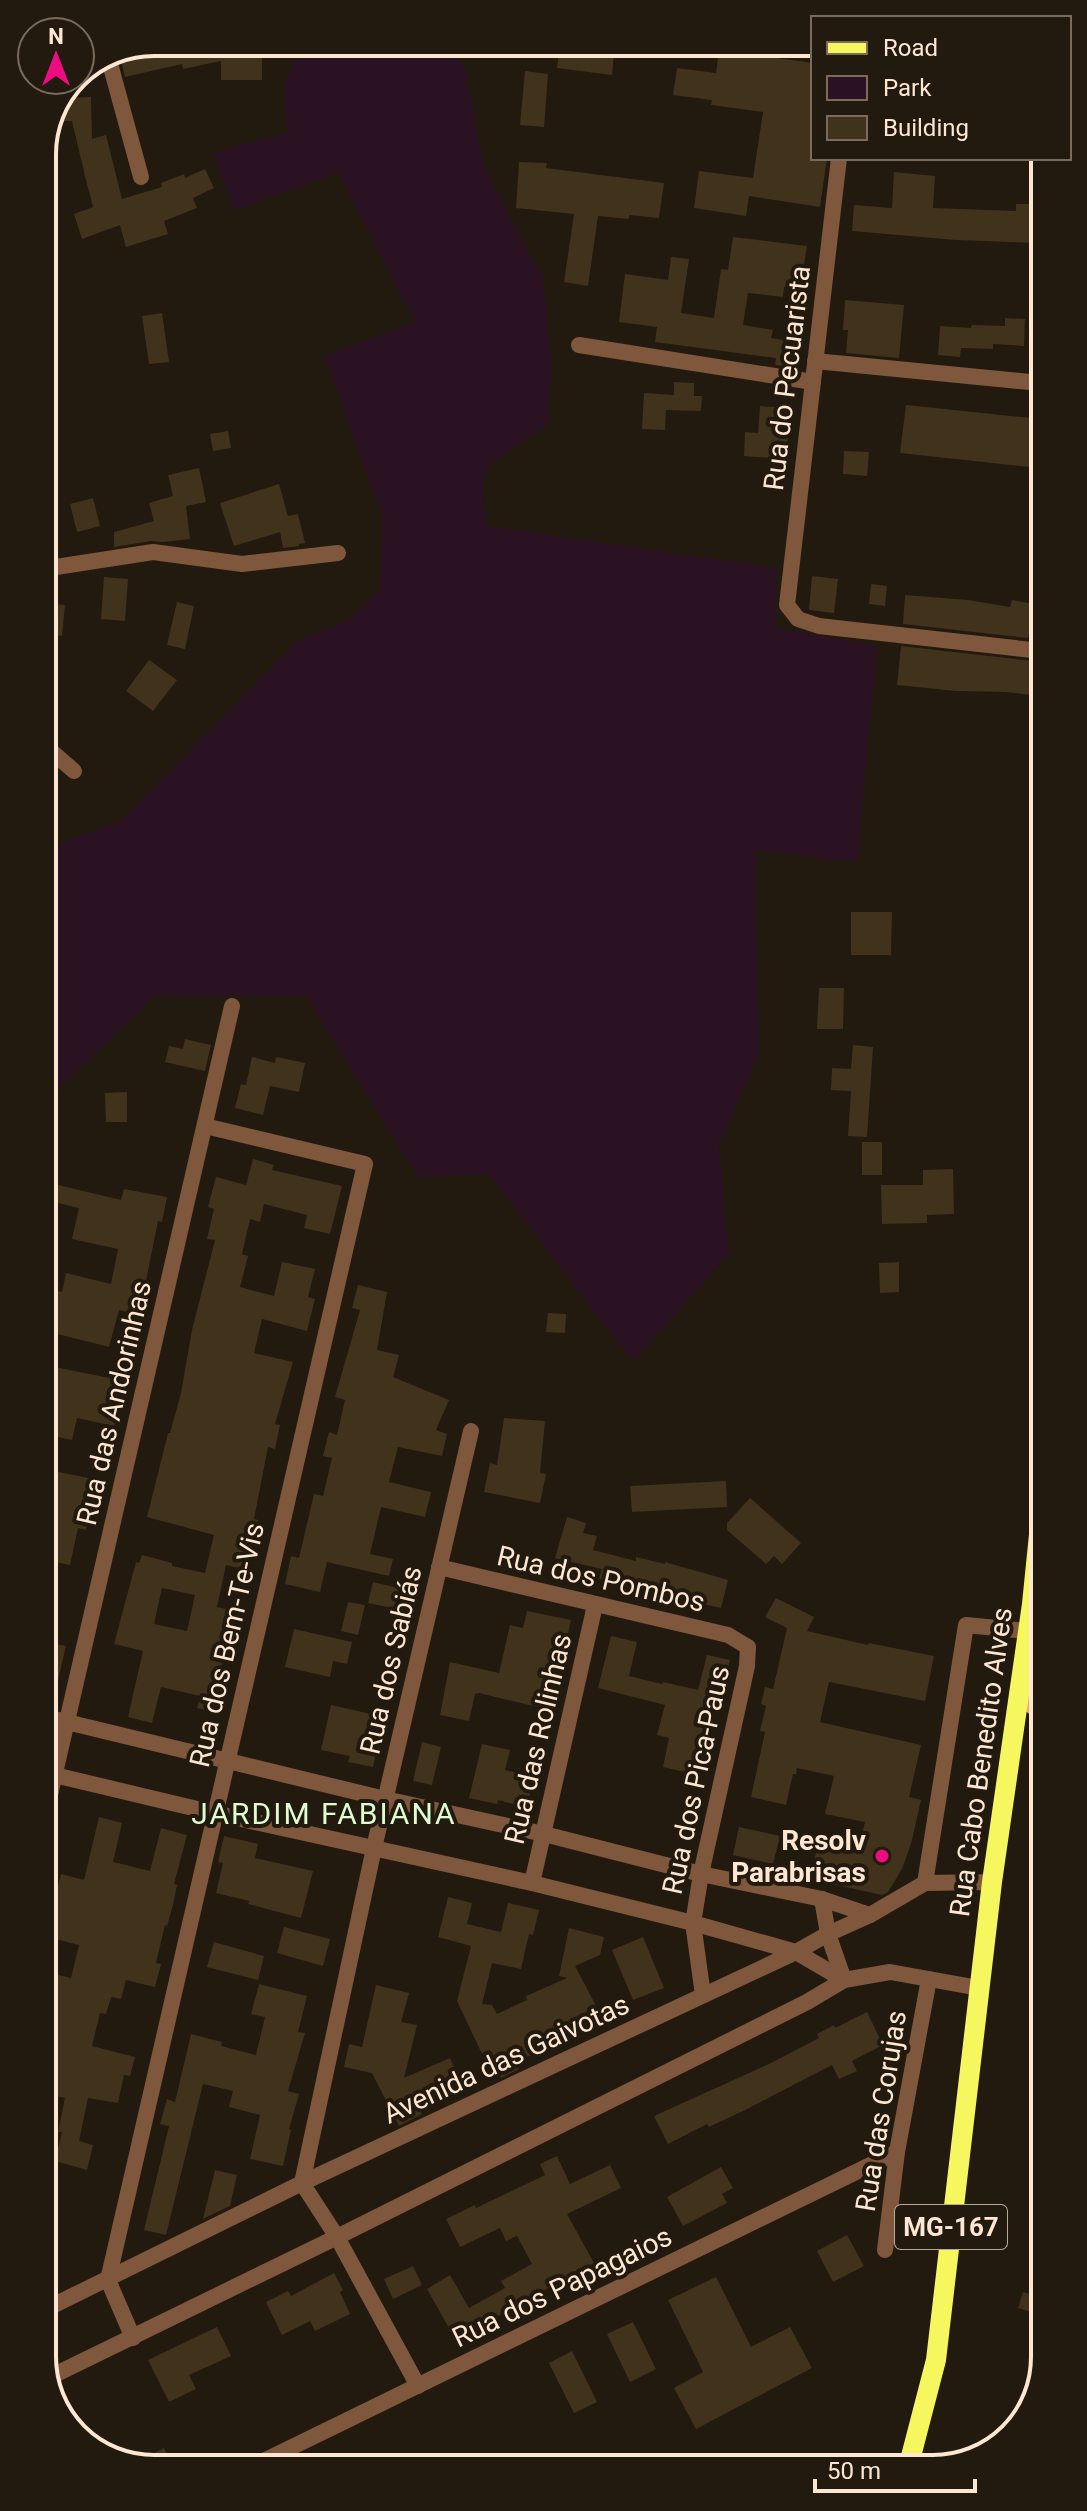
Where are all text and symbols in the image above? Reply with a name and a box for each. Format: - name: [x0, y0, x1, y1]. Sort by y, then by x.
- north arrow: [16, 16, 96, 96]
- legend: [811, 16, 1071, 160]
- text: N: [48, 24, 64, 49]
- text: Road: [883, 34, 938, 62]
- text: Park: [883, 74, 932, 102]
- text: Building: [883, 114, 969, 142]
- street label: Rua do Pecuarista: [757, 264, 817, 492]
- street label: Rua das Andorinhas: [70, 1278, 158, 1528]
- street label: Rua dos Bem-Te-Vis: [183, 1520, 271, 1770]
- street label: Rua dos Pombos: [494, 1539, 708, 1619]
- street label: Rua dos Sabiás: [353, 1563, 429, 1757]
- street label: Rua Cabo Benedito Alves: [943, 1605, 1019, 1919]
- street label: Rua das Rolinhas: [498, 1631, 578, 1847]
- street label: Rua dos Pica-Paus: [656, 1663, 736, 1897]
- district label: JARDIM FABIANA: [191, 1796, 457, 1831]
- place label: Resolv Parabrisas: [731, 1824, 866, 1889]
- marker: Resolv Parabrisas: [873, 1847, 891, 1865]
- street label: Avenida das Gaivotas: [378, 1987, 634, 2131]
- street label: Rua das Corujas: [849, 2008, 913, 2214]
- road number: MG-167: [895, 2205, 1007, 2249]
- street label: Rua dos Papagaios: [447, 2220, 677, 2354]
- scale bar: [815, 2443, 975, 2493]
- text: 50 m: [827, 2457, 881, 2485]

